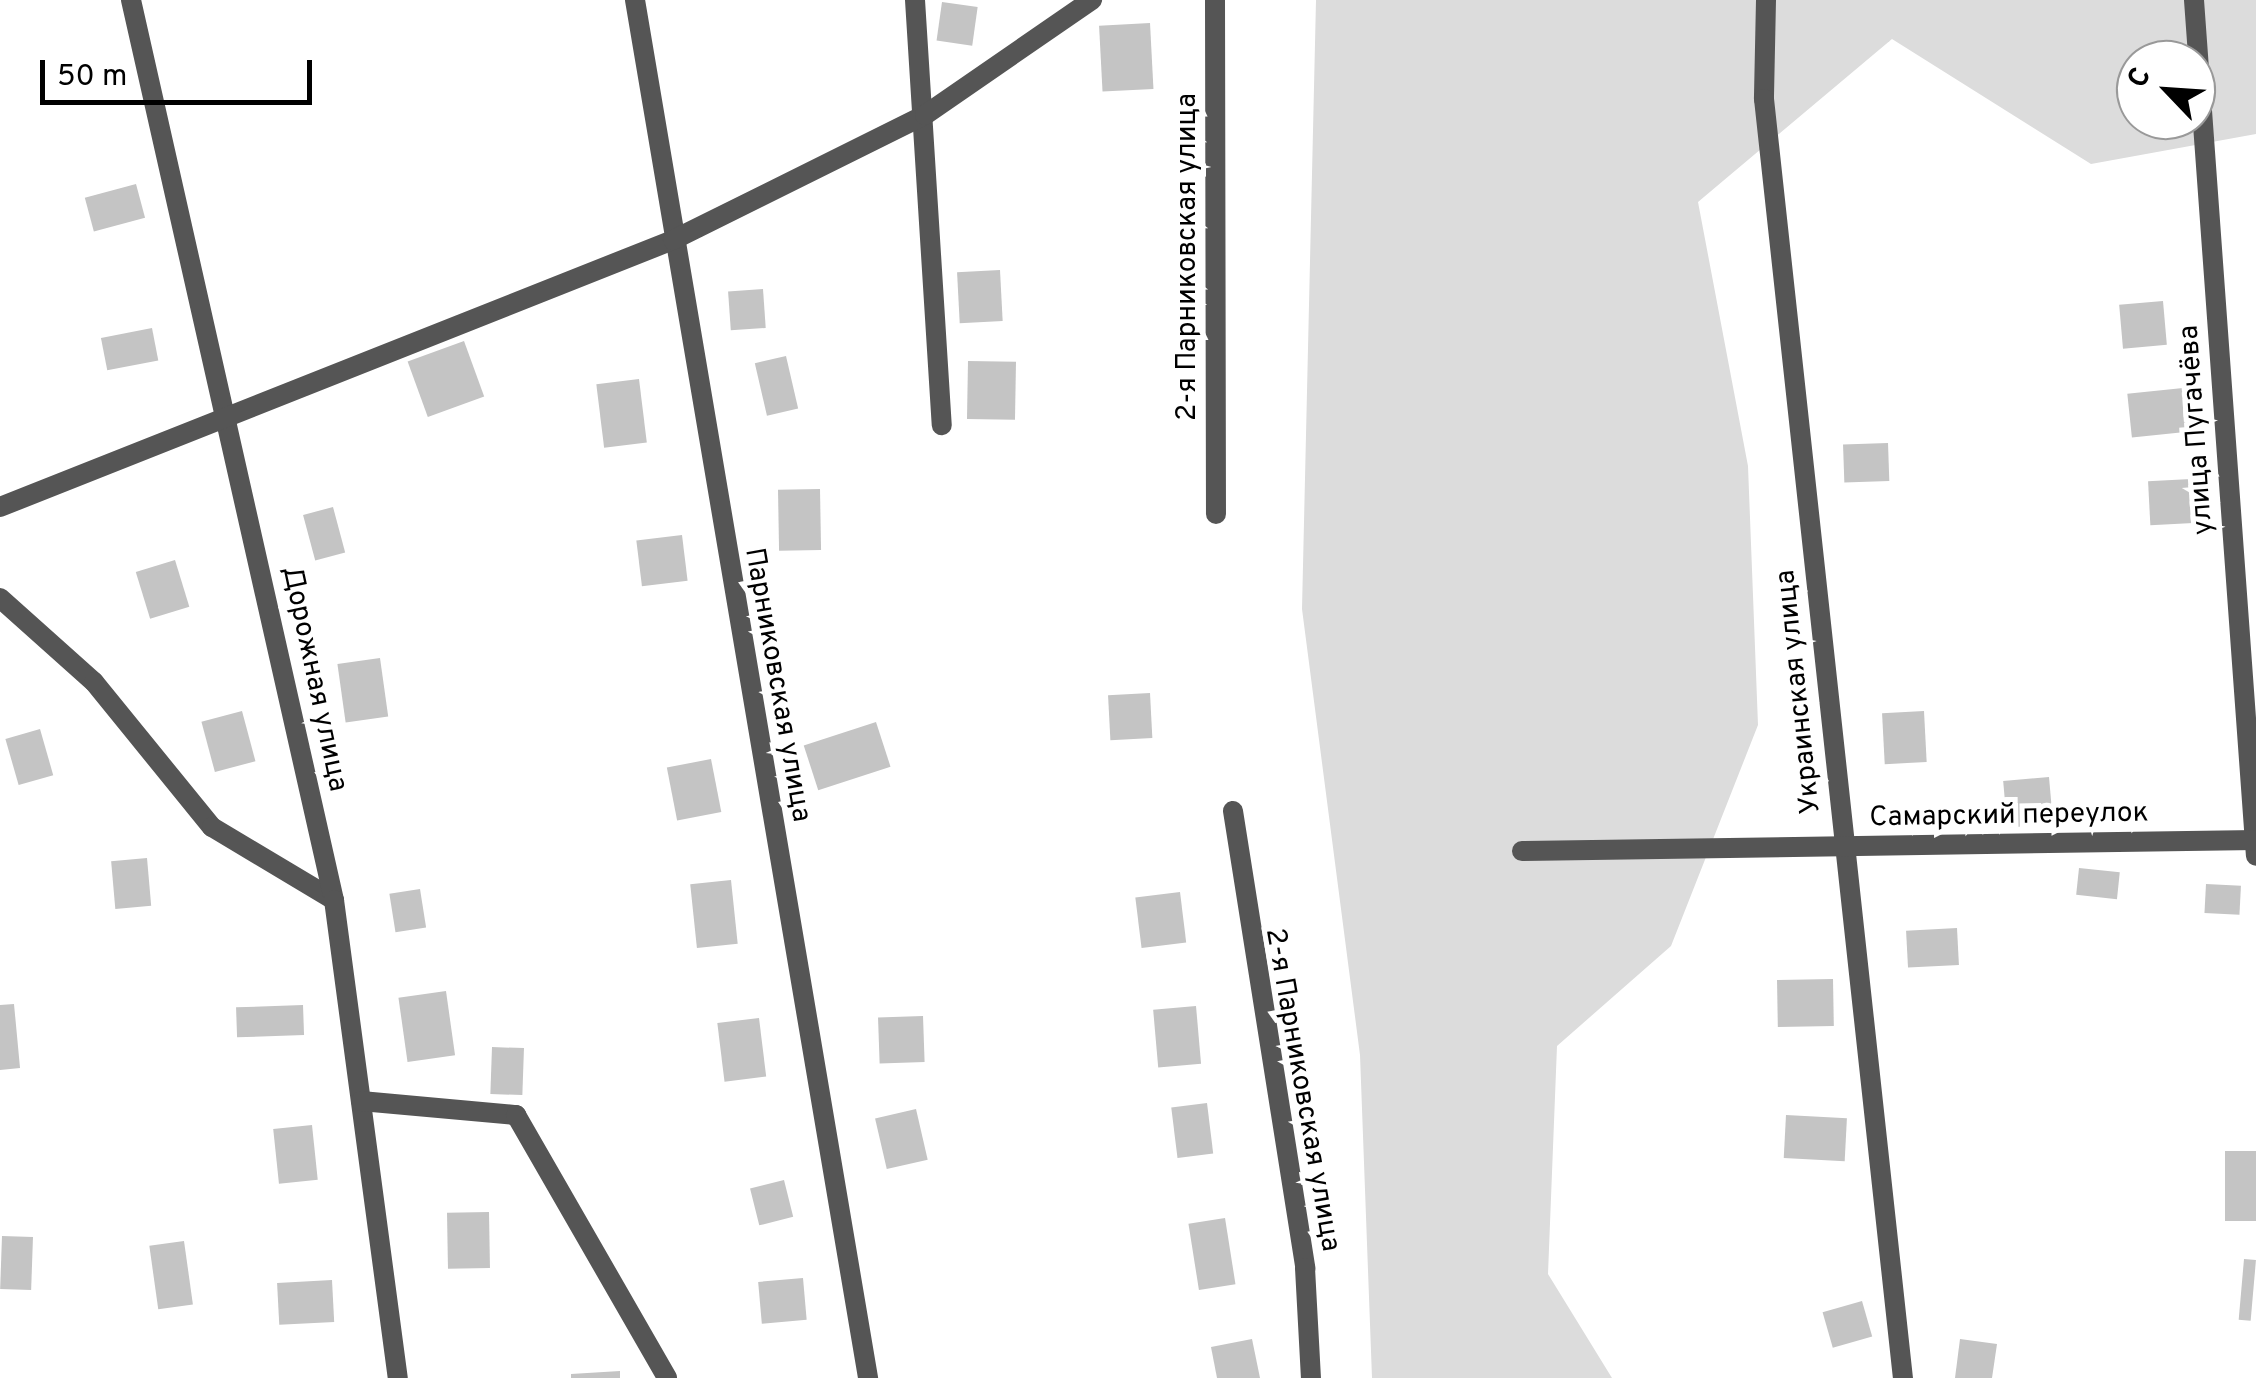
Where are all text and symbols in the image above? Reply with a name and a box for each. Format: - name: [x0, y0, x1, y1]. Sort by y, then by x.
- scale bar: [45, 40, 318, 102]
- north arrow: [2116, 40, 2216, 140]
- text: 50 m: [57, 59, 127, 96]
- text: С: [2121, 62, 2161, 94]
- street label: 2-я Парниковская улица: [1171, 93, 1205, 421]
- street label: улица Пугачёва: [2173, 324, 2221, 536]
- street label: Парниковская улица: [736, 545, 818, 825]
- street label: Дорожная улица: [274, 563, 354, 795]
- street label: Украинская улица: [1769, 568, 1829, 816]
- street label: Самарский переулок: [1869, 797, 2149, 835]
- street label: 2-я Парниковская улица: [1257, 926, 1347, 1254]

